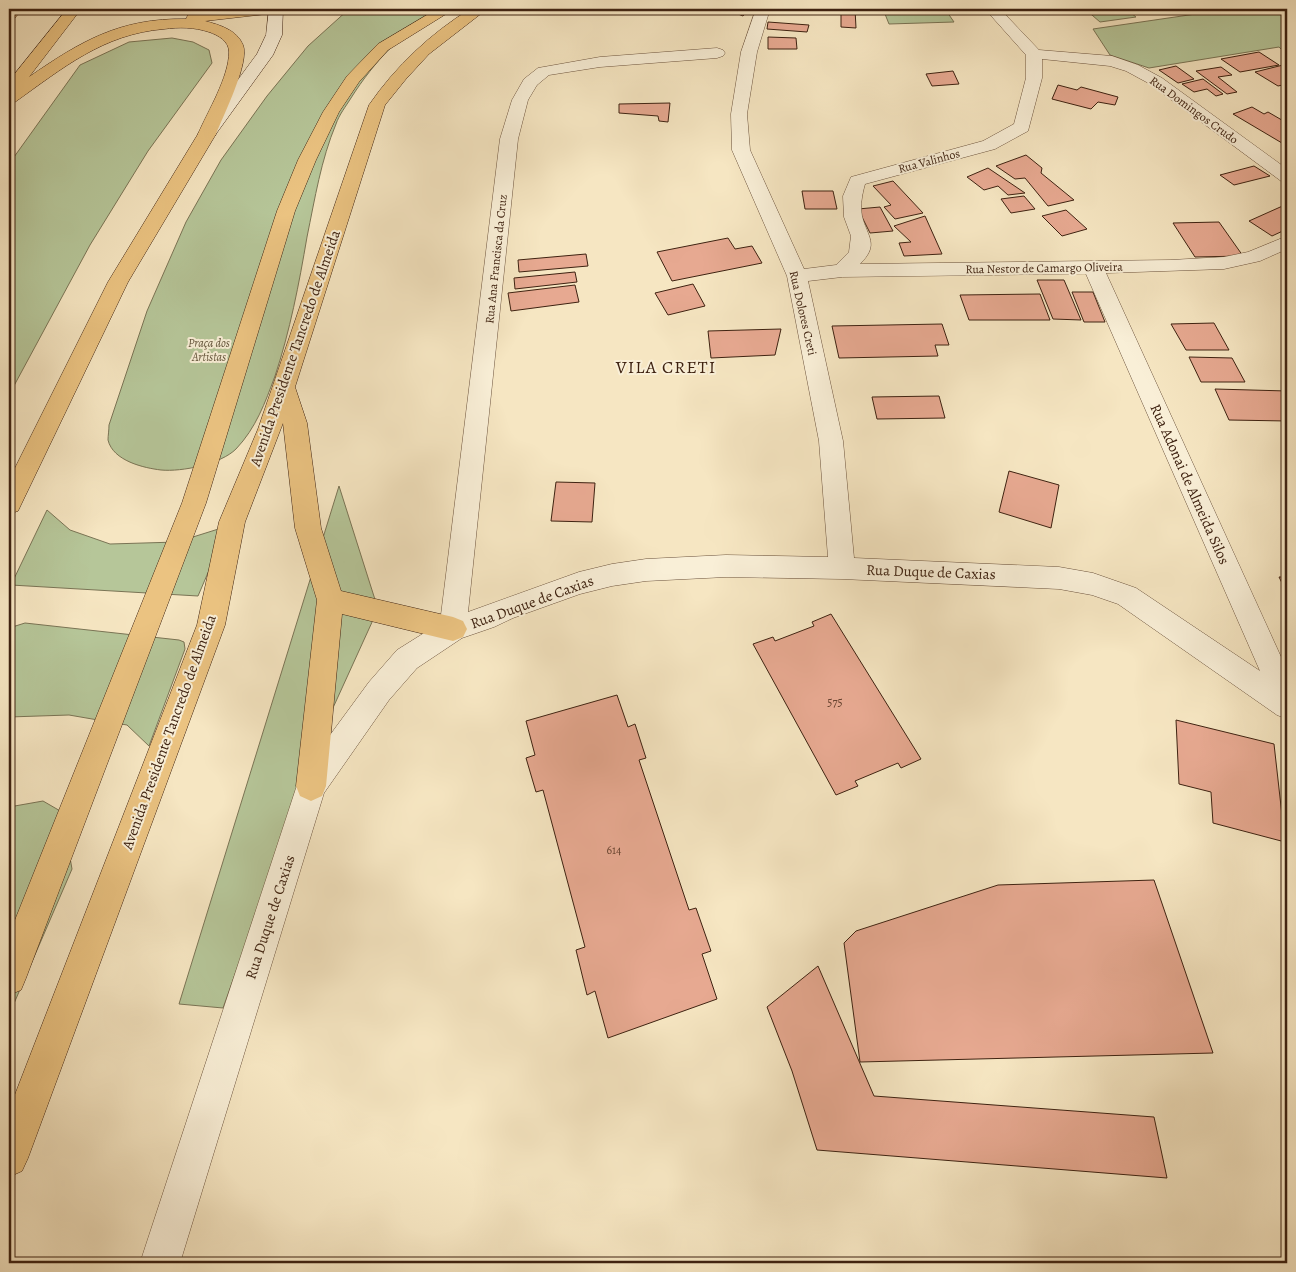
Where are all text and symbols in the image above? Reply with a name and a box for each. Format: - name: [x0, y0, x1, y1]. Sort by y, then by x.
- street label: Rua Domingos Crudo: [1147, 72, 1241, 148]
- street label: Rua Valinhos: [896, 145, 962, 177]
- street label: Rua Ana Francisca da Cruz: [481, 194, 511, 324]
- street label: Avenida Presidente Tancredo de Almeida: [245, 227, 345, 470]
- street label: Rua Nestor de Camargo Oliveira: [965, 259, 1123, 277]
- street label: Rua Dolores Creti: [786, 269, 820, 357]
- park label: Praça dos Artistas: [188, 335, 230, 365]
- district label: VILA CRETI: [615, 355, 716, 379]
- street label: Rua Adonai de Almeida Silos: [1146, 401, 1234, 567]
- street label: Rua Duque de Caxias: [866, 560, 996, 584]
- street label: Rua Duque de Caxias: [468, 570, 596, 634]
- street label: Avenida Presidente Tancredo de Almeida: [117, 612, 221, 853]
- house number: 575: [827, 694, 843, 710]
- house number: 614: [606, 842, 622, 858]
- street label: Rua Duque de Caxias: [240, 852, 300, 982]

